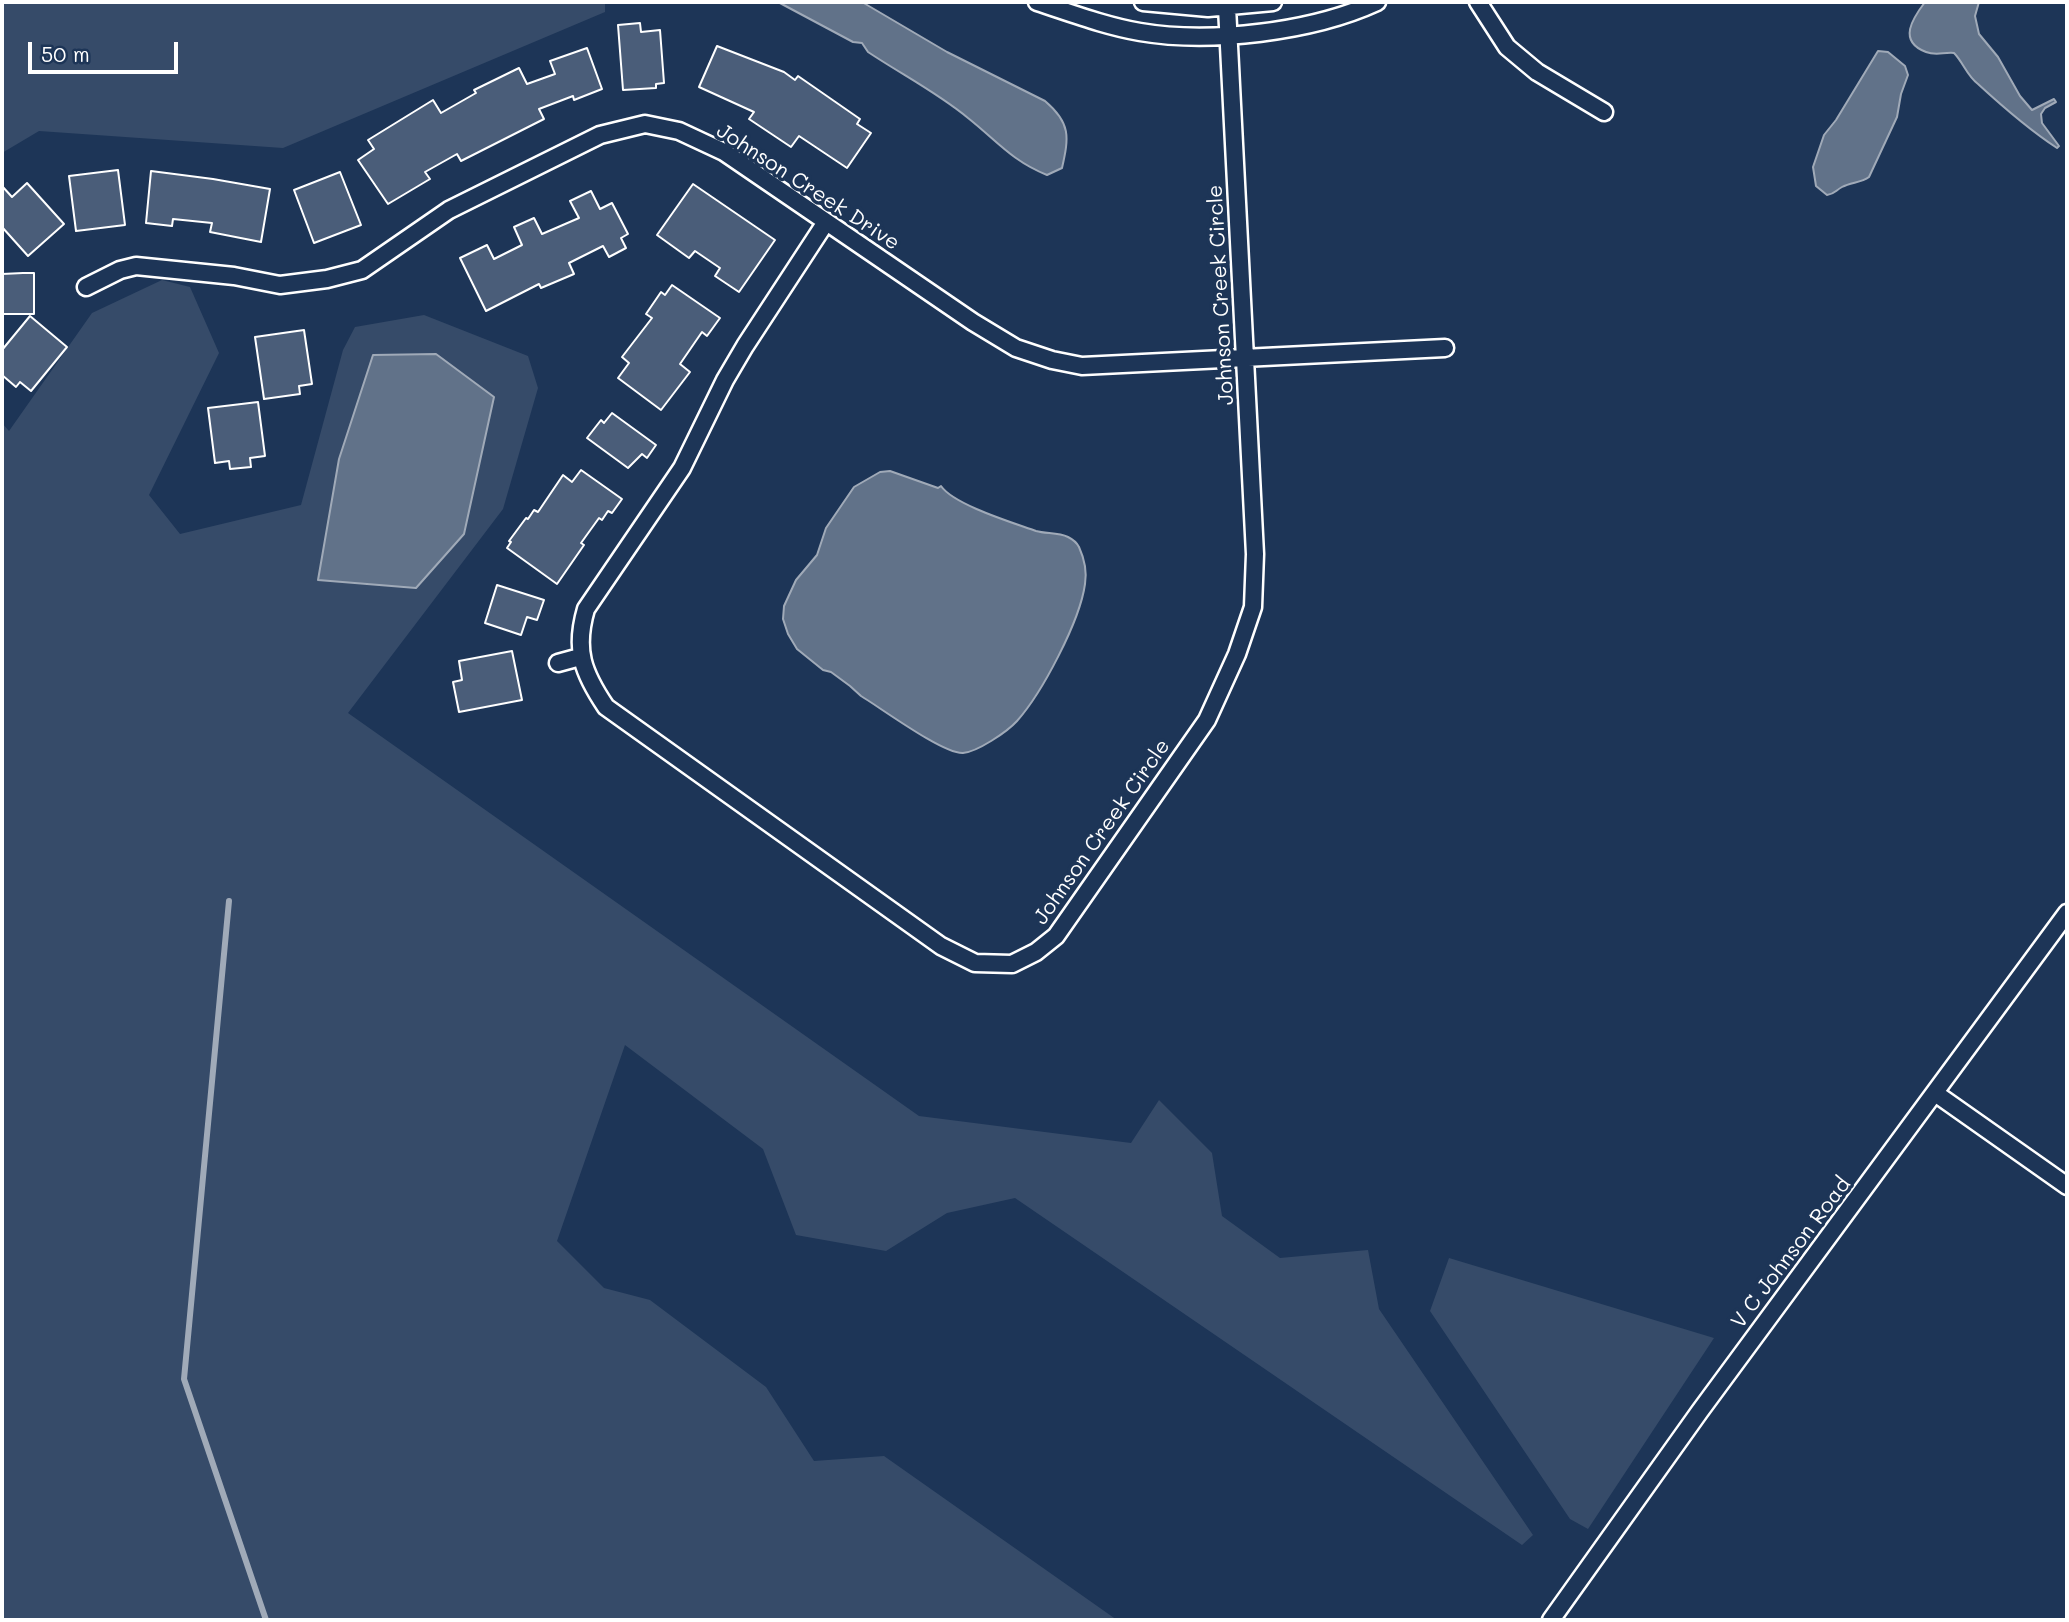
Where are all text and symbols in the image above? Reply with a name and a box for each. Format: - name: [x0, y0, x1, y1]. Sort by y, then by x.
- scale bar: [32, 28, 182, 72]
- text: 50 m: [41, 40, 90, 67]
- street label: Johnson Creek Drive: [712, 118, 904, 256]
- street label: Johnson Creek Circle: [1203, 184, 1239, 406]
- street label: Johnson Creek Circle: [1028, 734, 1176, 930]
- street label: V C Johnson Road: [1726, 1172, 1856, 1334]

